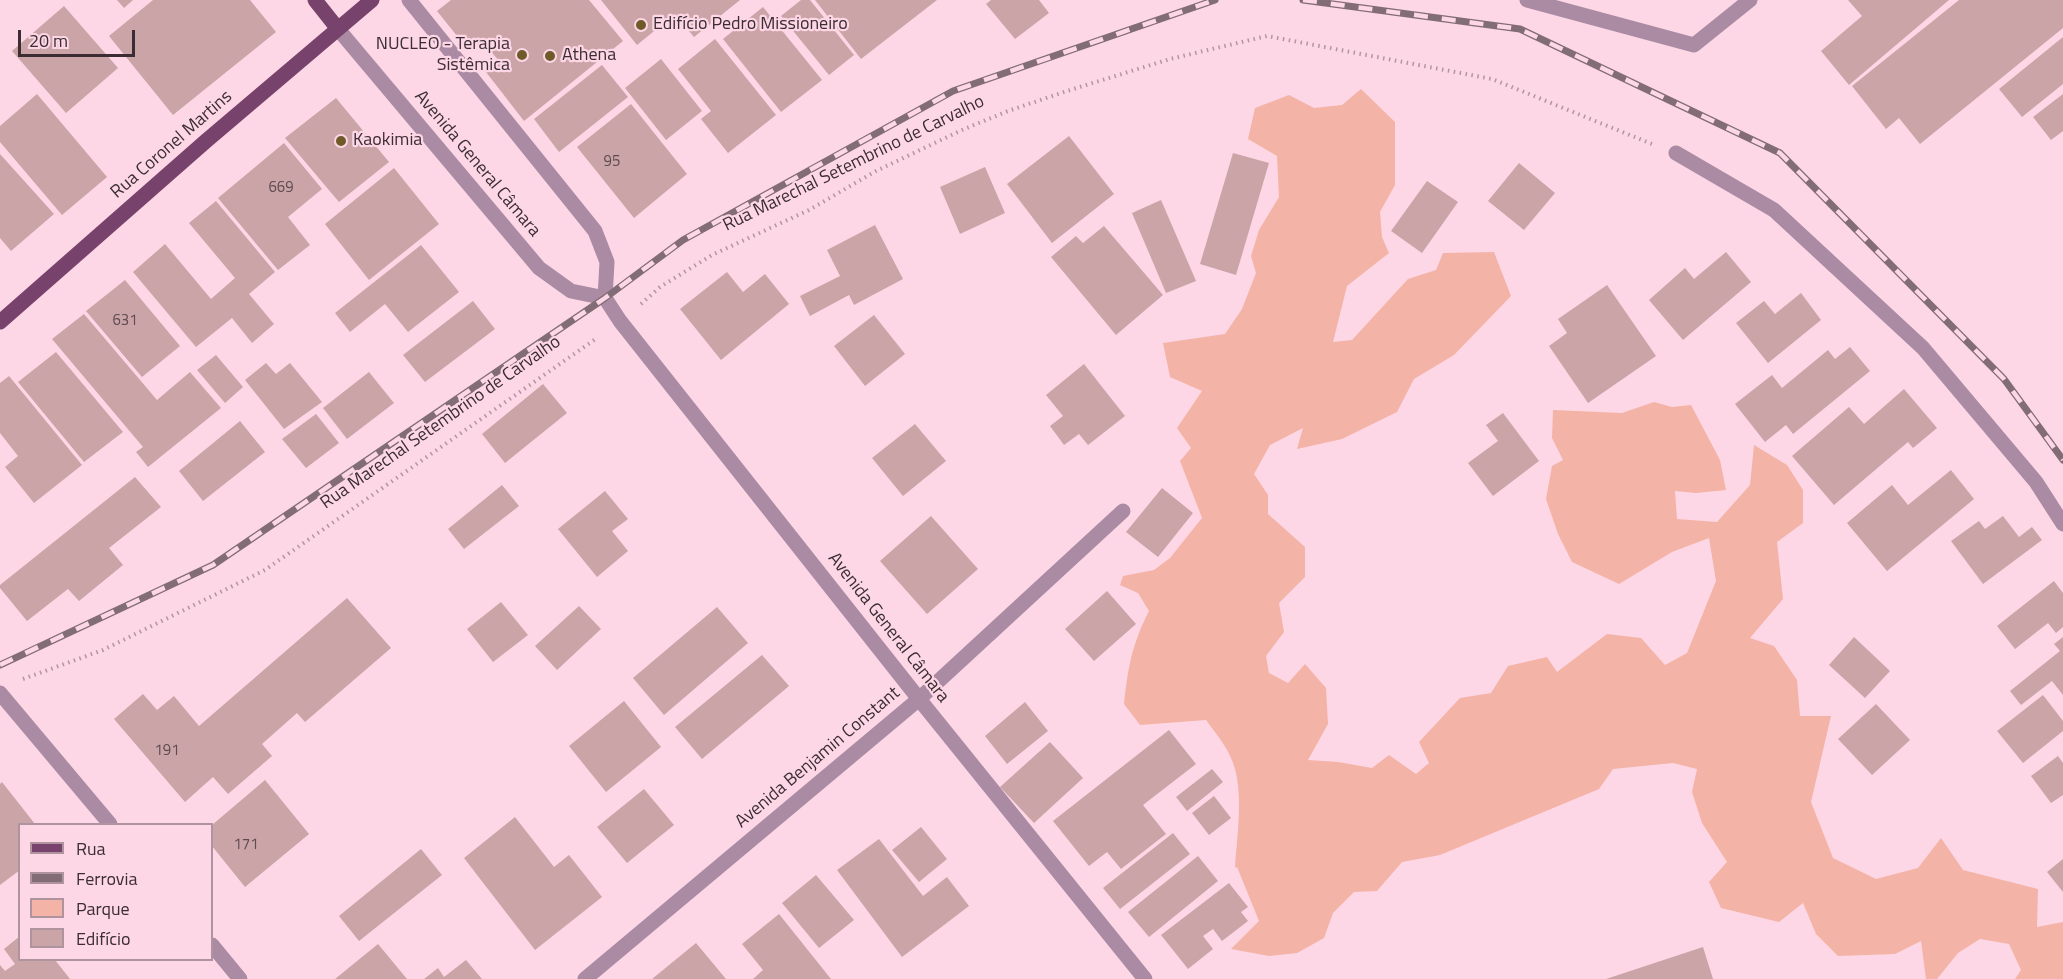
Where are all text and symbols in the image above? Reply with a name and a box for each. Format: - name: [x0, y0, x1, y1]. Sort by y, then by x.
- place label: Edifício Pedro Missioneiro: [653, 14, 848, 36]
- scale bar: [21, 18, 138, 56]
- marker: Edifício Pedro Missioneiro: [634, 18, 648, 32]
- text: 20 m: [29, 27, 68, 54]
- place label: NUCLEO - Terapia Sistêmica: [376, 34, 510, 76]
- place label: Athena: [562, 45, 616, 67]
- marker: NUCLEO - Terapia Sistêmica: [515, 48, 529, 62]
- marker: Athena: [543, 49, 557, 63]
- street label: Rua Coronel Martins: [107, 86, 237, 204]
- street label: Avenida General Câmara: [409, 86, 545, 242]
- street label: Rua Marechal Setembrino de Carvalho: [720, 91, 988, 237]
- place label: Kaokimia: [353, 130, 422, 152]
- marker: Kaokimia: [334, 134, 348, 148]
- house number: 95: [604, 153, 620, 171]
- house number: 669: [268, 179, 294, 197]
- house number: 631: [112, 312, 138, 330]
- street label: Rua Marechal Setembrino de Carvalho: [317, 332, 565, 514]
- street label: Avenida General Câmara: [823, 549, 953, 707]
- street label: Avenida Benjamin Constant: [731, 683, 905, 833]
- house number: 191: [154, 742, 180, 760]
- legend: [18, 823, 213, 961]
- text: Rua: [76, 835, 106, 862]
- house number: 171: [233, 836, 259, 854]
- text: Ferrovia: [76, 865, 137, 892]
- text: Parque: [76, 895, 130, 922]
- text: Edifício: [76, 925, 130, 952]

